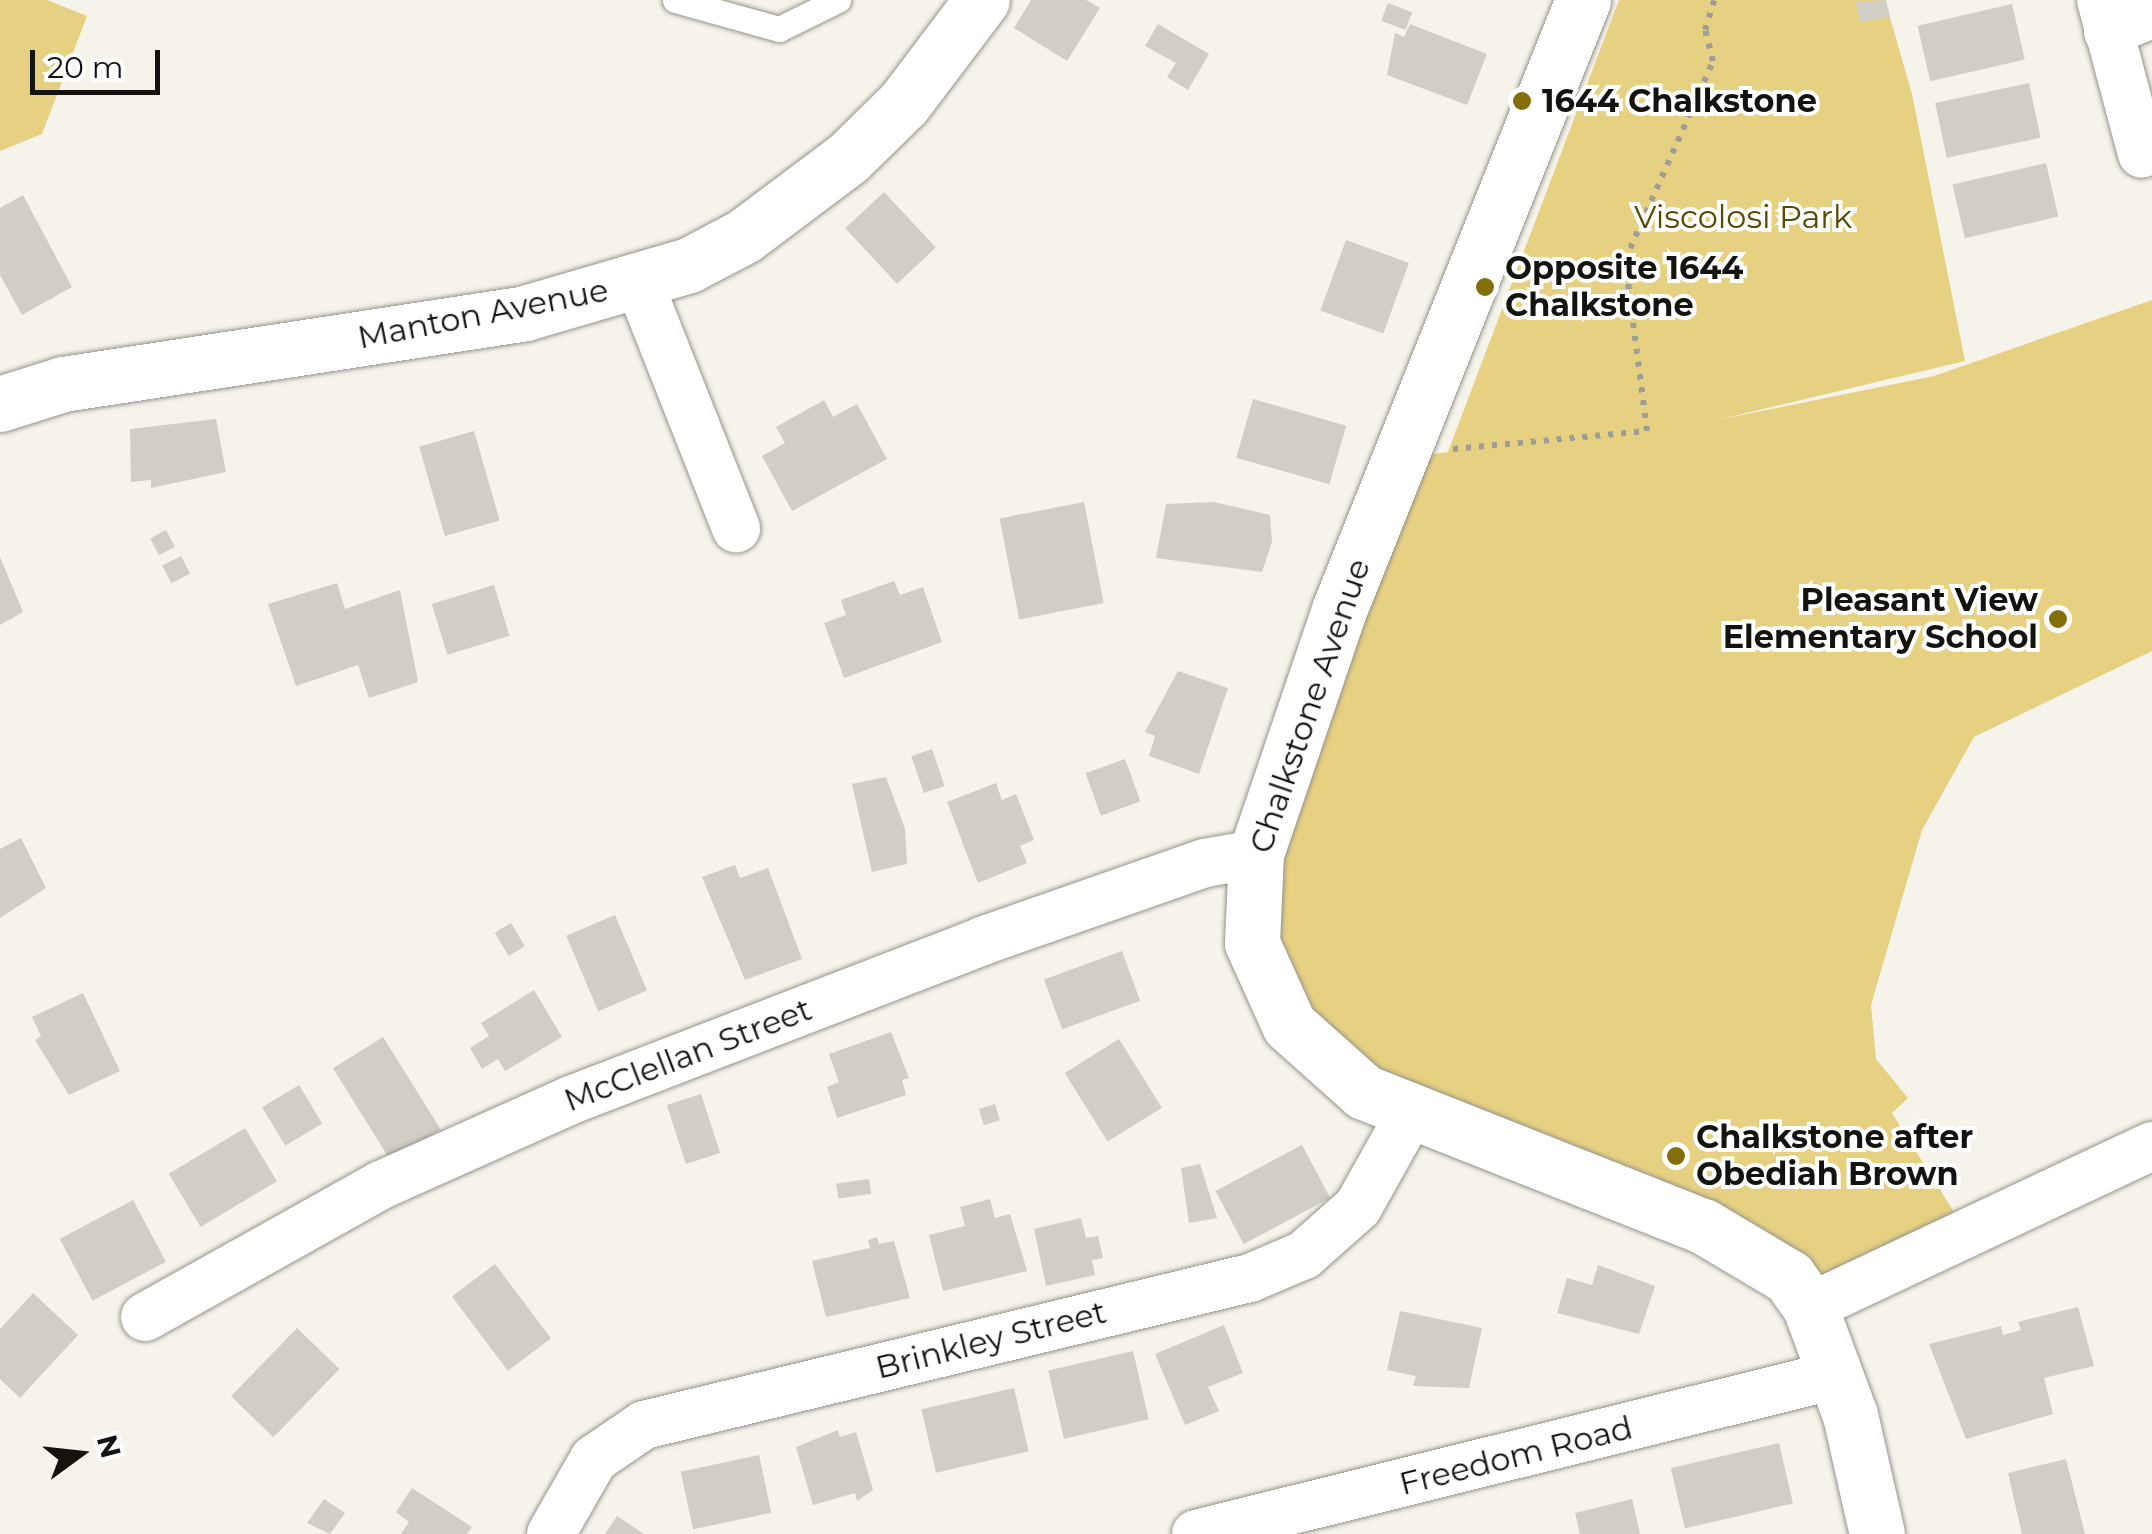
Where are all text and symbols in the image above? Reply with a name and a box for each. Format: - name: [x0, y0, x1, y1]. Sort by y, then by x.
- scale bar: [35, 30, 165, 92]
- text: 20 m: [47, 49, 124, 86]
- place label: 1644 Chalkstone: [1542, 82, 1817, 120]
- marker: 1644 Chalkstone: [1511, 90, 1533, 112]
- park label: Viscolosi Park: [1634, 198, 1852, 236]
- place label: Opposite 1644 Chalkstone: [1505, 250, 1743, 325]
- street label: Manton Avenue: [355, 271, 611, 357]
- marker: Opposite 1644 Chalkstone: [1474, 276, 1496, 298]
- street label: Chalkstone Avenue: [1242, 554, 1378, 858]
- place label: Pleasant View Elementary School: [1723, 582, 2038, 657]
- marker: Pleasant View Elementary School: [2047, 608, 2069, 630]
- street label: McClellan Street: [559, 990, 817, 1120]
- place label: Chalkstone after Obediah Brown: [1696, 1119, 1973, 1194]
- marker: Chalkstone after Obediah Brown: [1665, 1145, 1687, 1167]
- street label: Brinkley Street: [872, 1293, 1110, 1387]
- north arrow: [30, 1404, 130, 1504]
- street label: Freedom Road: [1396, 1408, 1636, 1504]
- text: N: [90, 1431, 128, 1462]

